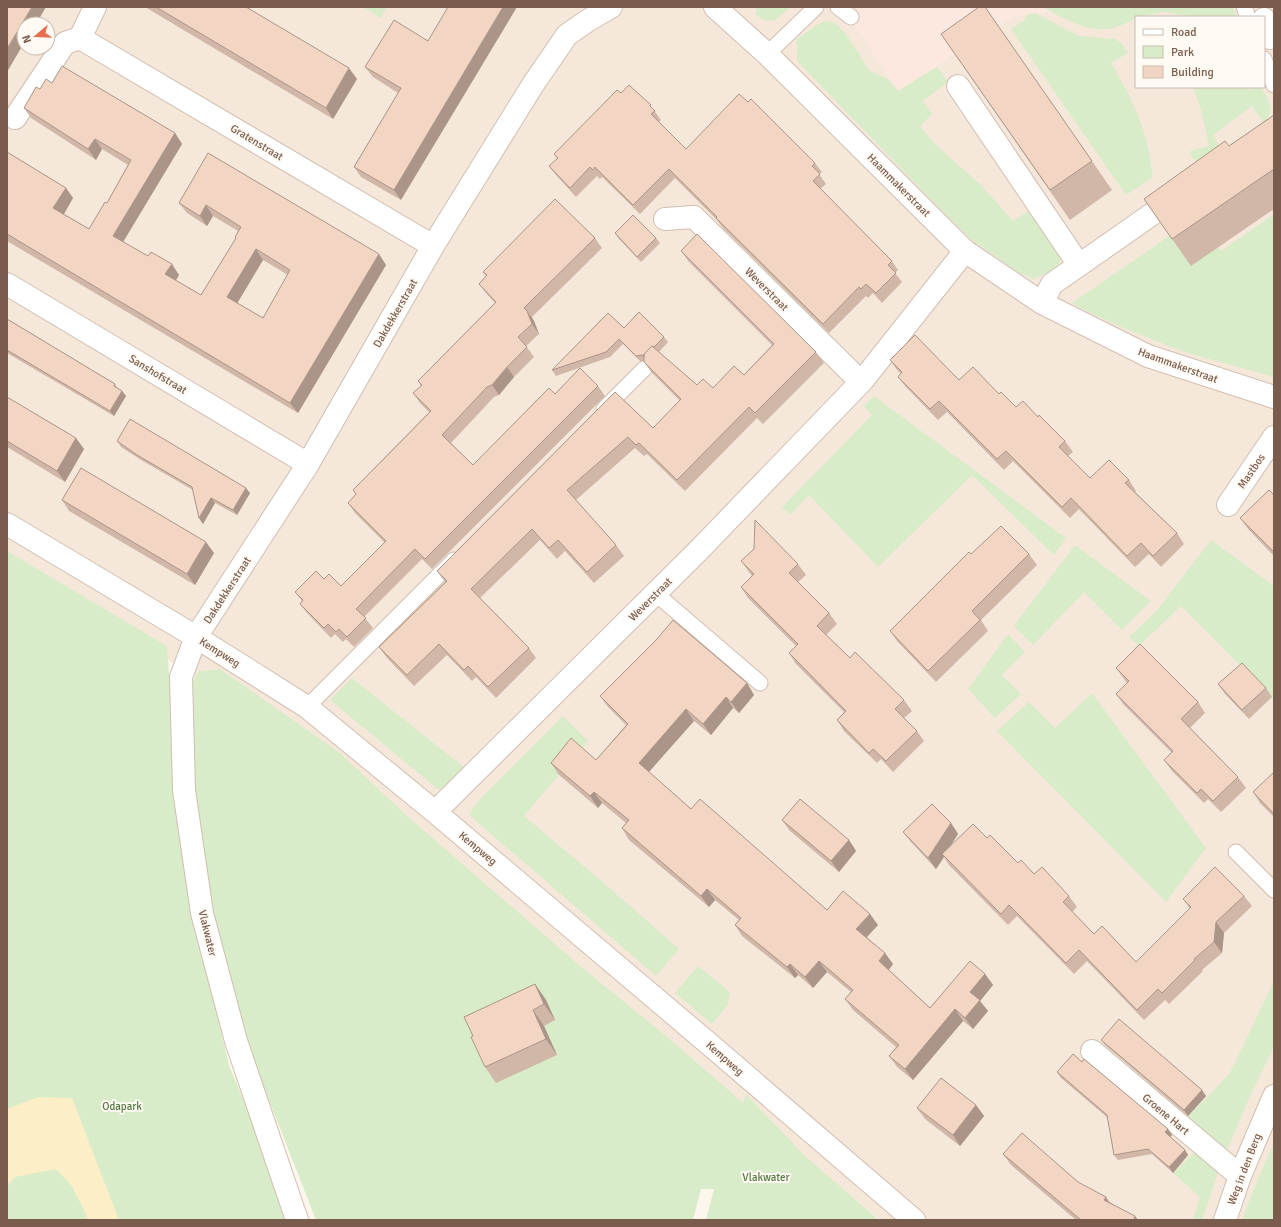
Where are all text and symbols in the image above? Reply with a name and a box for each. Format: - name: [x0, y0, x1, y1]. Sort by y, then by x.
- north arrow: [16, 16, 56, 56]
- legend: [1135, 16, 1265, 88]
- text: Road: [1171, 25, 1197, 40]
- text: N: [20, 33, 34, 45]
- text: Park: [1171, 45, 1194, 60]
- text: Building: [1171, 65, 1214, 80]
- street label: Gratenstraat: [228, 122, 286, 163]
- street label: Haammakerstraat: [864, 151, 933, 220]
- street label: Weverstraat: [742, 265, 791, 314]
- street label: Dakdekkerstraat: [371, 276, 420, 350]
- street label: Haammakerstraat: [1136, 345, 1220, 386]
- street label: Sanshofstraat: [126, 352, 189, 397]
- street label: Mastbos: [1235, 451, 1268, 491]
- street label: Dakdekkerstraat: [201, 554, 254, 626]
- street label: Weverstraat: [626, 575, 675, 624]
- street label: Kempweg: [197, 635, 243, 670]
- street label: Kempweg: [456, 829, 499, 868]
- street label: Vlakwater: [195, 909, 220, 958]
- street label: Kempweg: [703, 1039, 746, 1078]
- street label: Groene Hart: [1140, 1091, 1192, 1138]
- park label: Odapark: [102, 1100, 142, 1113]
- street label: Weg in den Berg: [1225, 1131, 1264, 1207]
- park label: Vlakwater: [742, 1171, 790, 1184]

